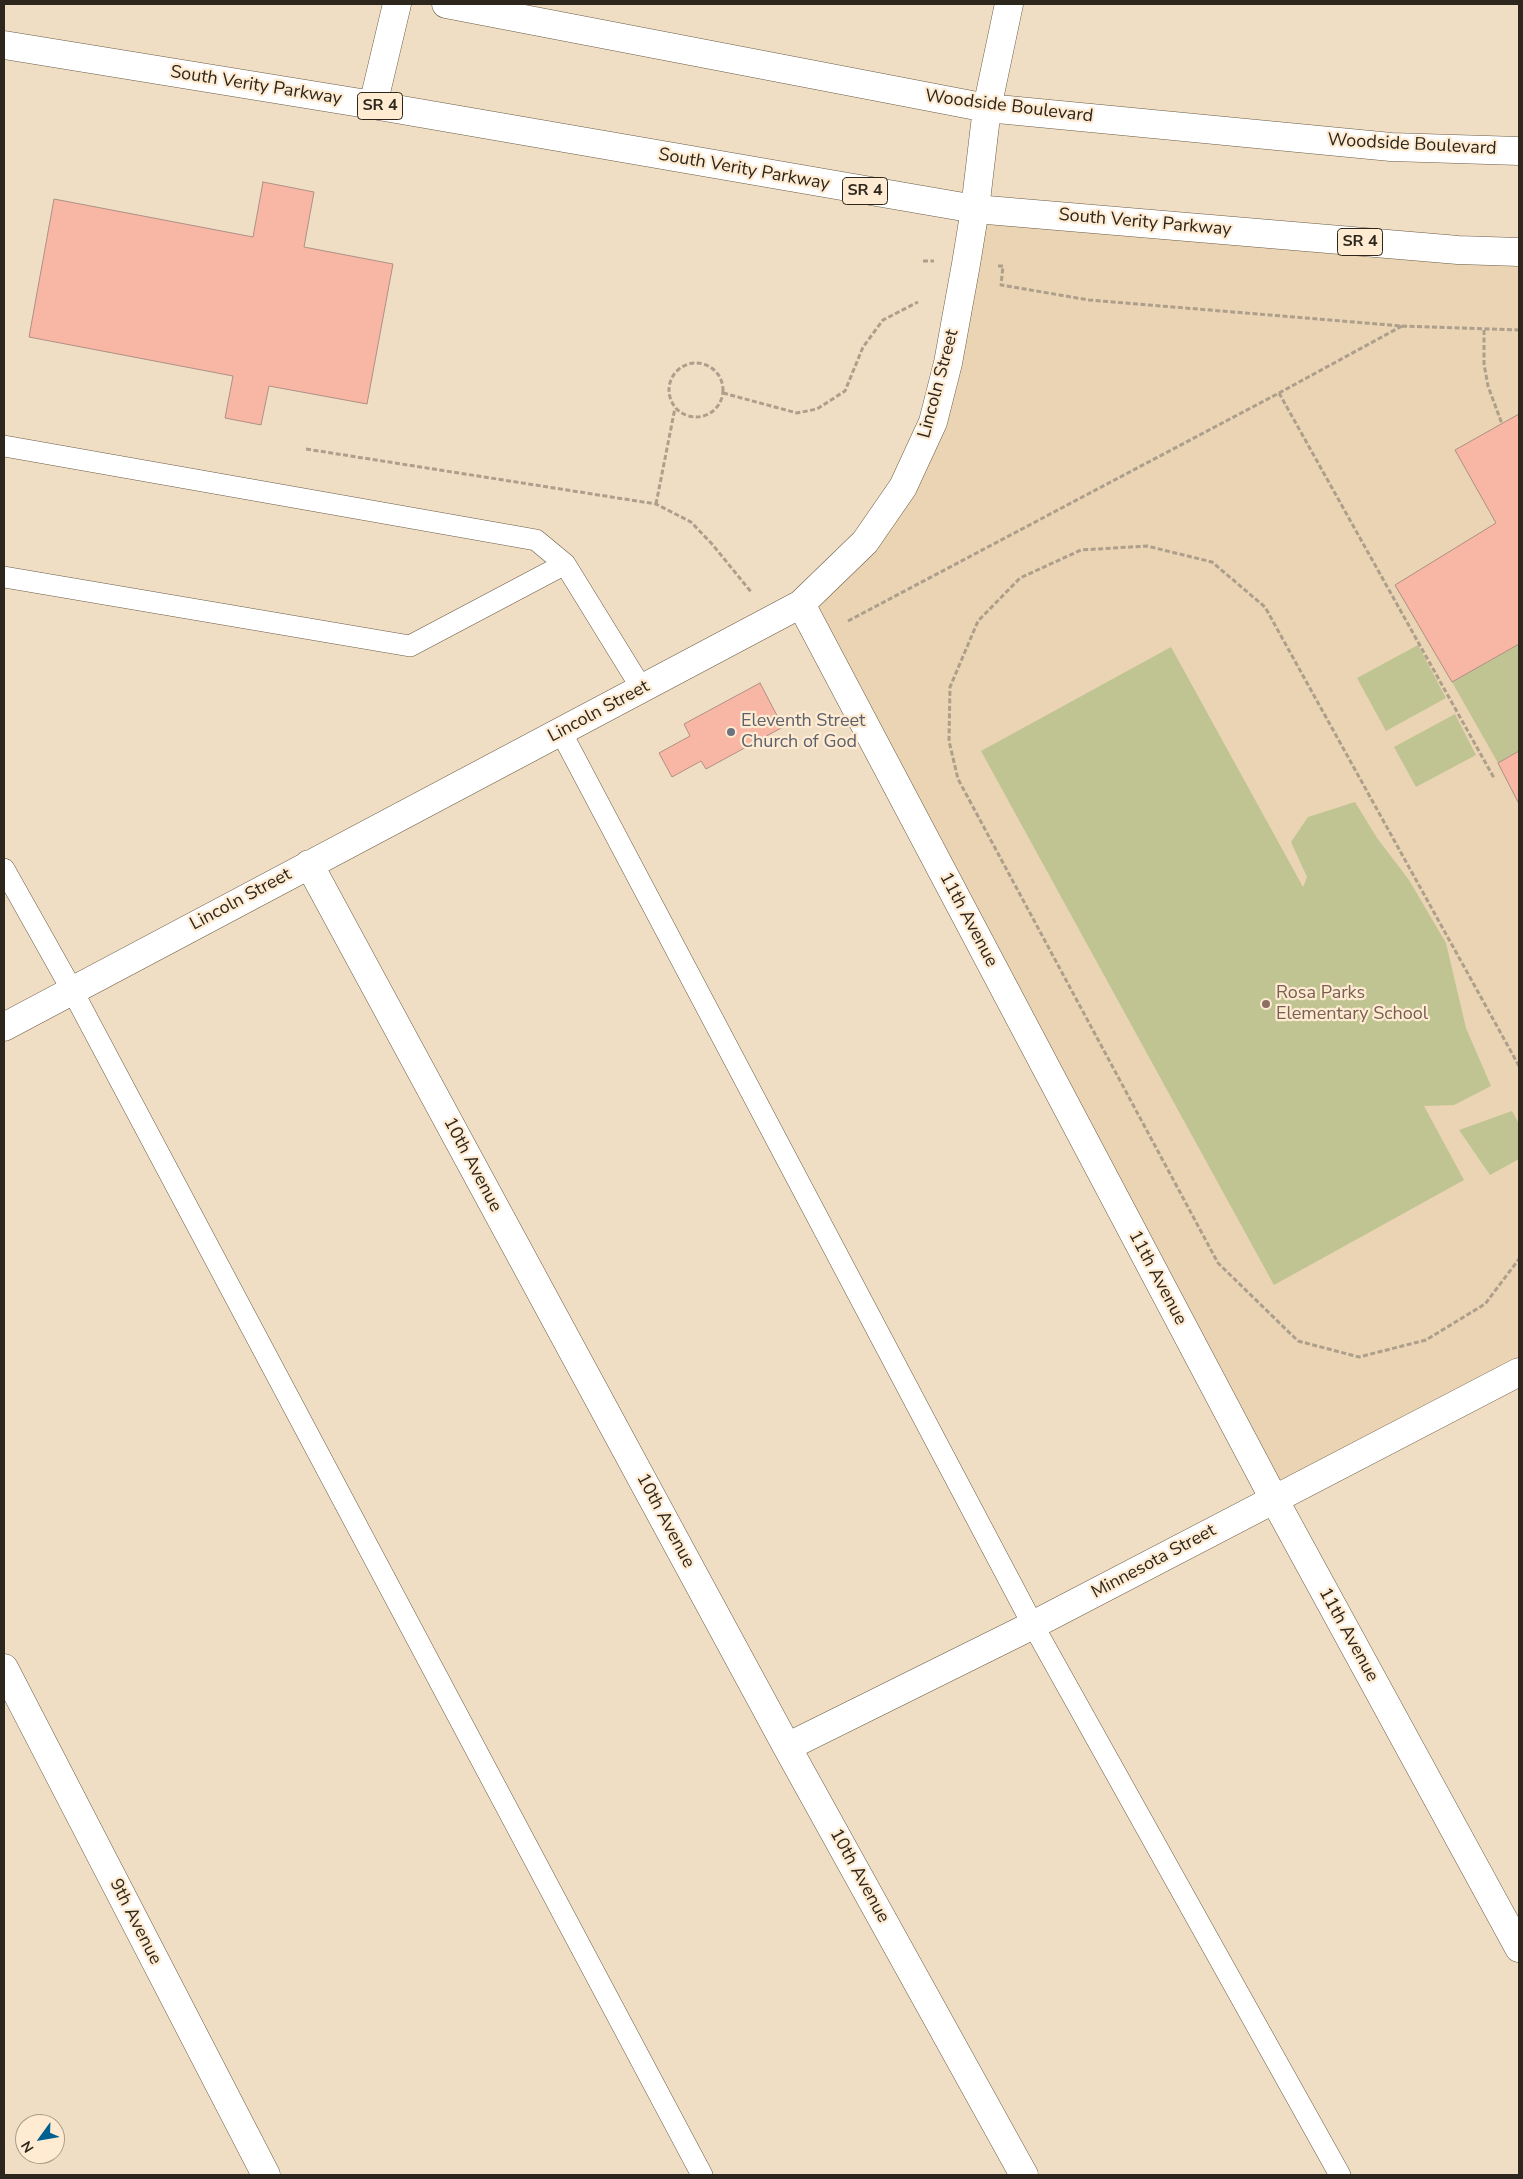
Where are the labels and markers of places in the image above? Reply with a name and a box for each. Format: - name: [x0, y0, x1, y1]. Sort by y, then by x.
- place label: Eleventh Street Church of God: [741, 711, 865, 754]
- marker: Eleventh Street Church of God: [725, 726, 737, 738]
- place label: Rosa Parks Elementary School: [1276, 983, 1428, 1026]
- marker: Rosa Parks Elementary School: [1260, 998, 1272, 1010]

